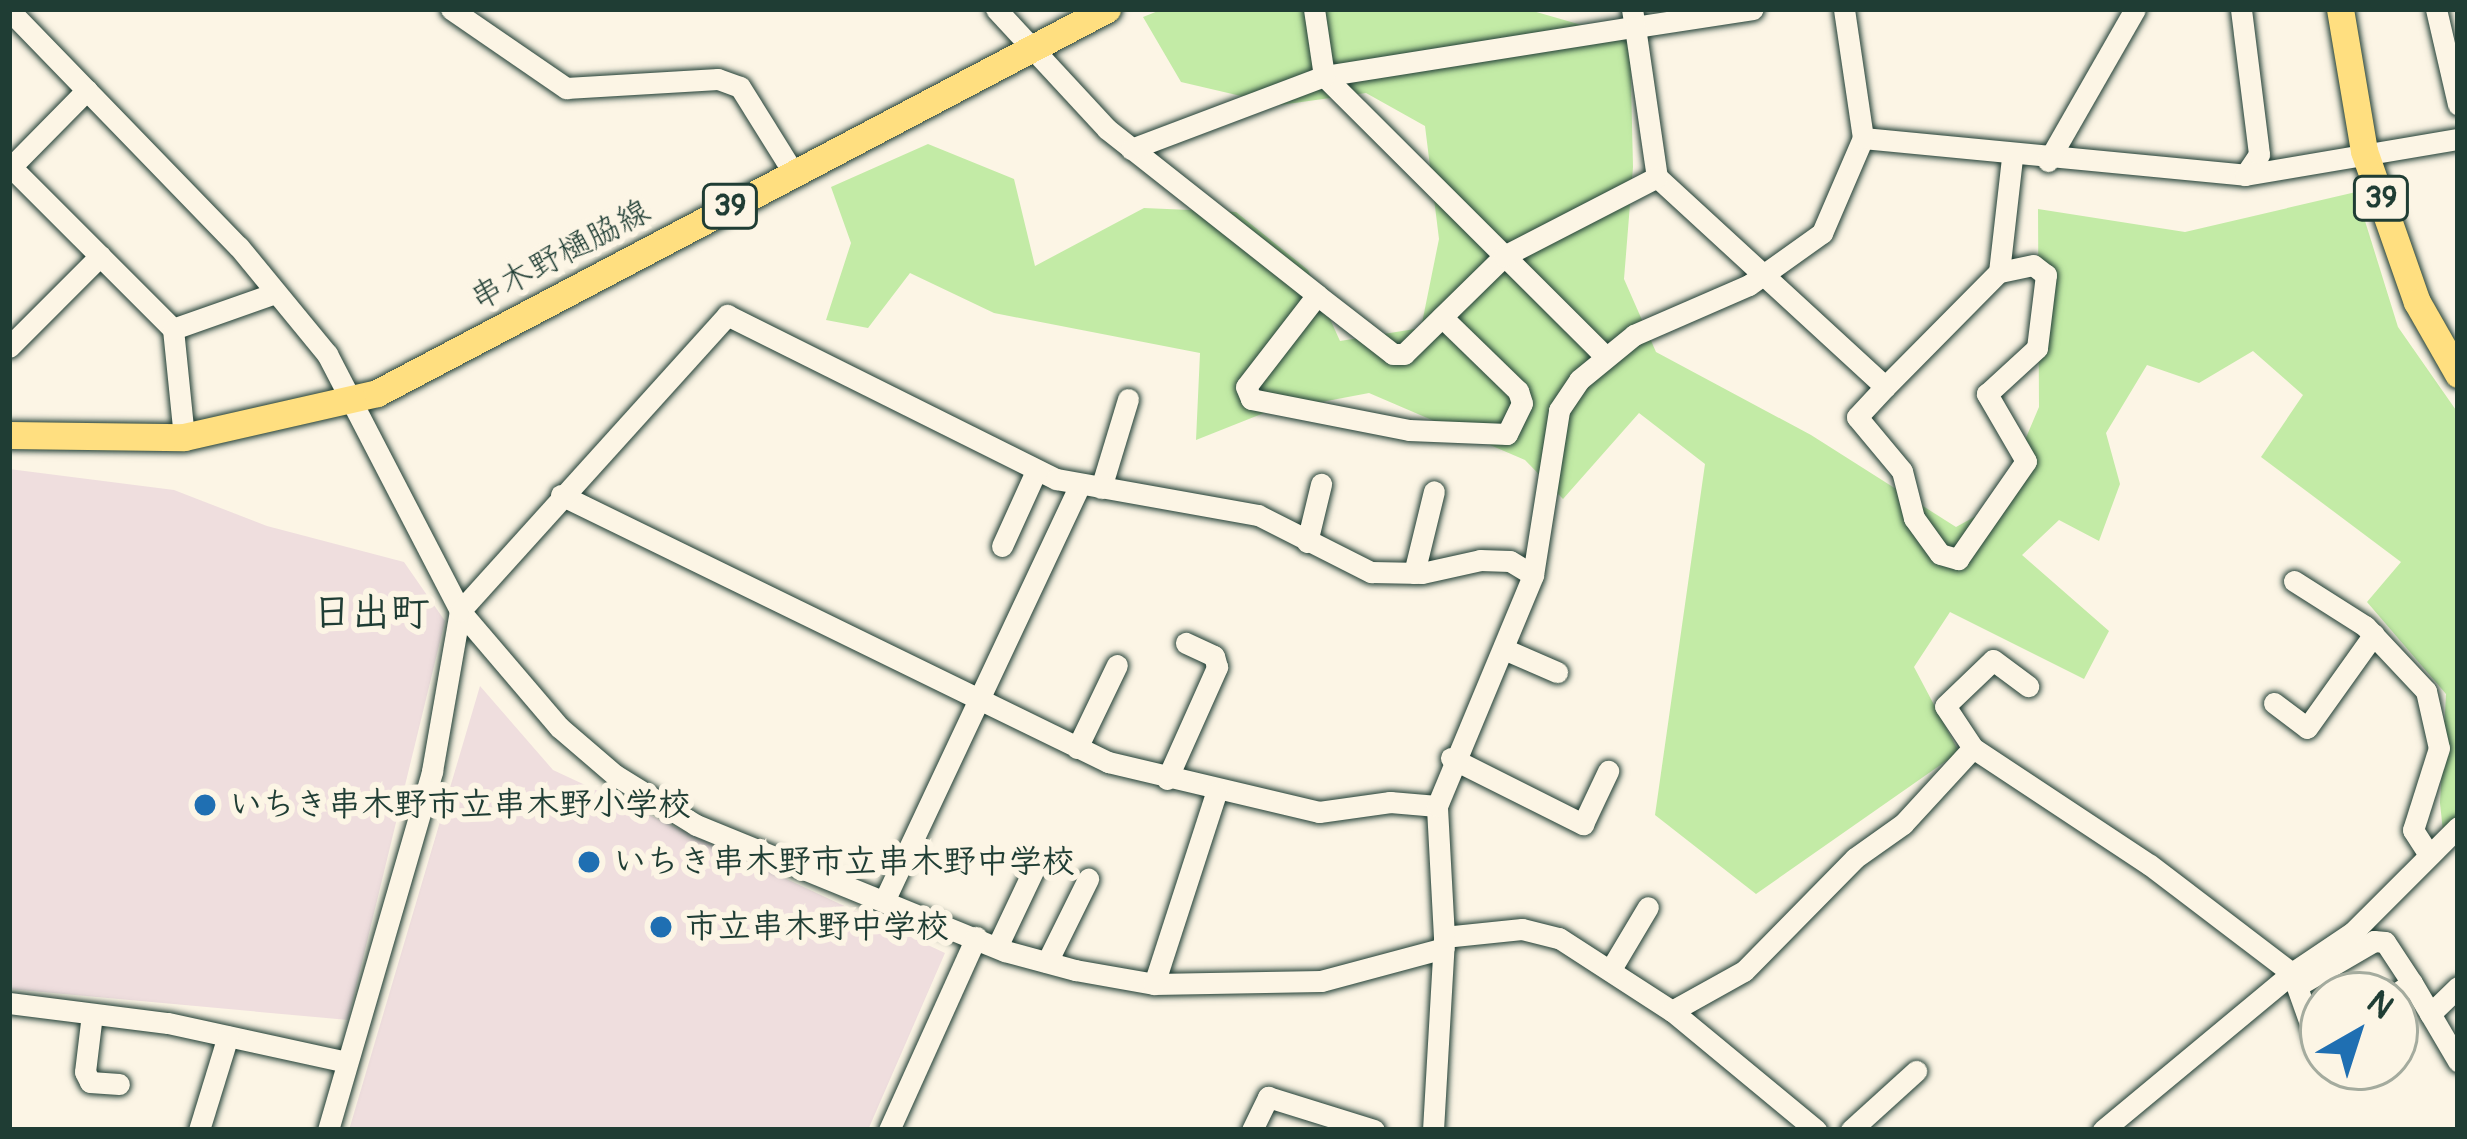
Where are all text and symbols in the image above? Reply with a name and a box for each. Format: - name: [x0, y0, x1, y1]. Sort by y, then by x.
- road number: 39: [2351, 174, 2411, 222]
- road number: 39: [700, 182, 760, 230]
- street label: 串木野樋脇線: [463, 191, 657, 319]
- district label: 日出町: [313, 590, 429, 636]
- place label: いちき串木野市立串木野小学校: [229, 785, 691, 825]
- marker: いちき串木野市立串木野小学校: [192, 792, 218, 818]
- place label: いちき串木野市立串木野中学校: [613, 842, 1075, 882]
- marker: いちき串木野市立串木野中学校: [576, 849, 602, 875]
- place label: 市立串木野中学校: [685, 907, 949, 947]
- marker: 市立串木野中学校: [648, 914, 674, 940]
- north arrow: [2299, 971, 2419, 1091]
- text: N: [2359, 982, 2402, 1028]

